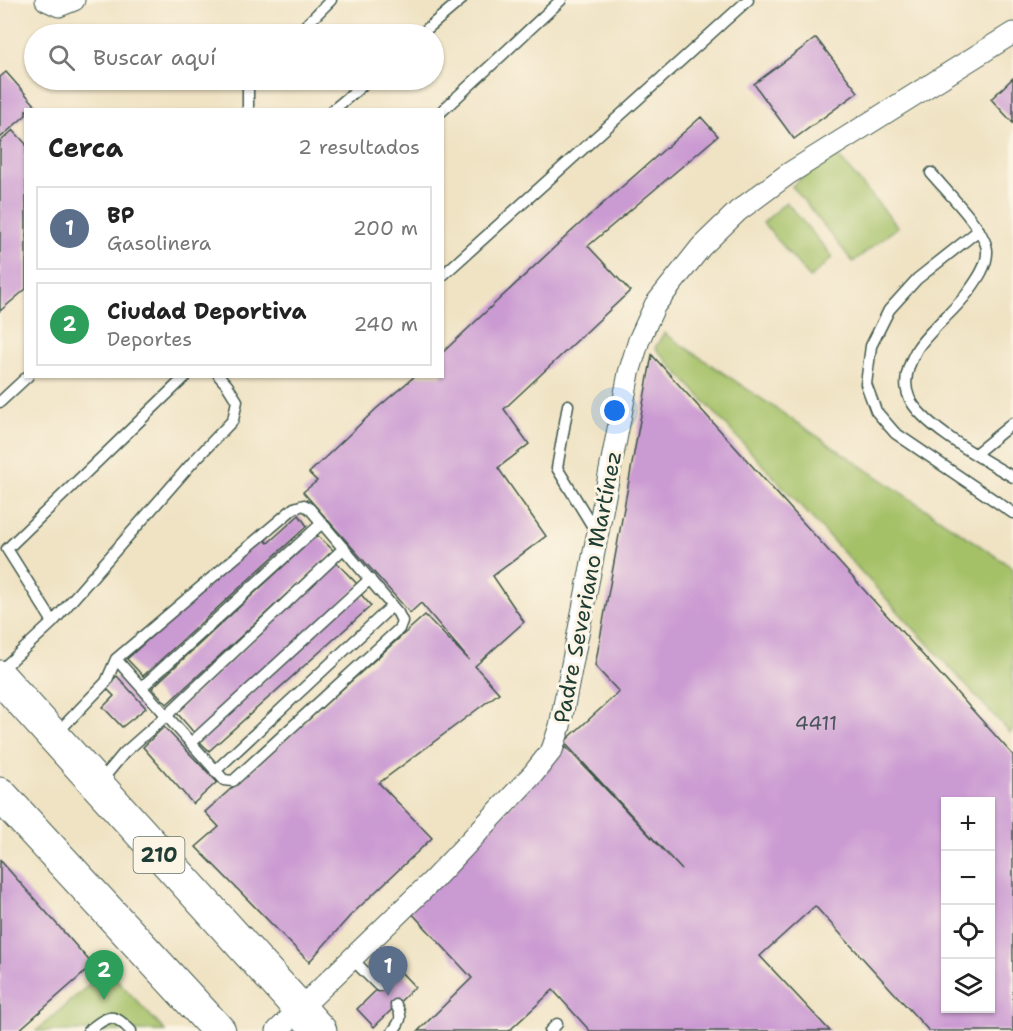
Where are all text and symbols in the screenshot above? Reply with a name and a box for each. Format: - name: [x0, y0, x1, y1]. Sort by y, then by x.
- search box: [24, 24, 444, 90]
- icon: search: [45, 41, 78, 74]
- text: Buscar aquí: [93, 43, 216, 72]
- text: Cerca: [48, 130, 123, 165]
- text: 2 resultados: [298, 134, 420, 160]
- text: BP: [107, 201, 135, 230]
- text: 1: [65, 215, 74, 241]
- text: 200 m: [353, 215, 418, 241]
- text: Gasolinera: [107, 230, 211, 256]
- text: Ciudad Deportiva: [107, 297, 306, 326]
- text: 2: [63, 311, 77, 337]
- text: 240 m: [353, 311, 418, 337]
- text: Deportes: [107, 326, 192, 352]
- your location: [600, 396, 629, 425]
- street label: Padre Severiano Martínez: [547, 449, 628, 726]
- house number: 4411: [795, 710, 837, 736]
- map controls: [941, 797, 995, 1013]
- button: +: [941, 797, 995, 851]
- road number: 210: [134, 837, 184, 873]
- button: −: [941, 851, 995, 905]
- button: locate: [941, 905, 995, 959]
- pin: 1: [368, 946, 408, 996]
- pin: 2: [84, 950, 124, 1000]
- button: layers: [941, 959, 995, 1013]

